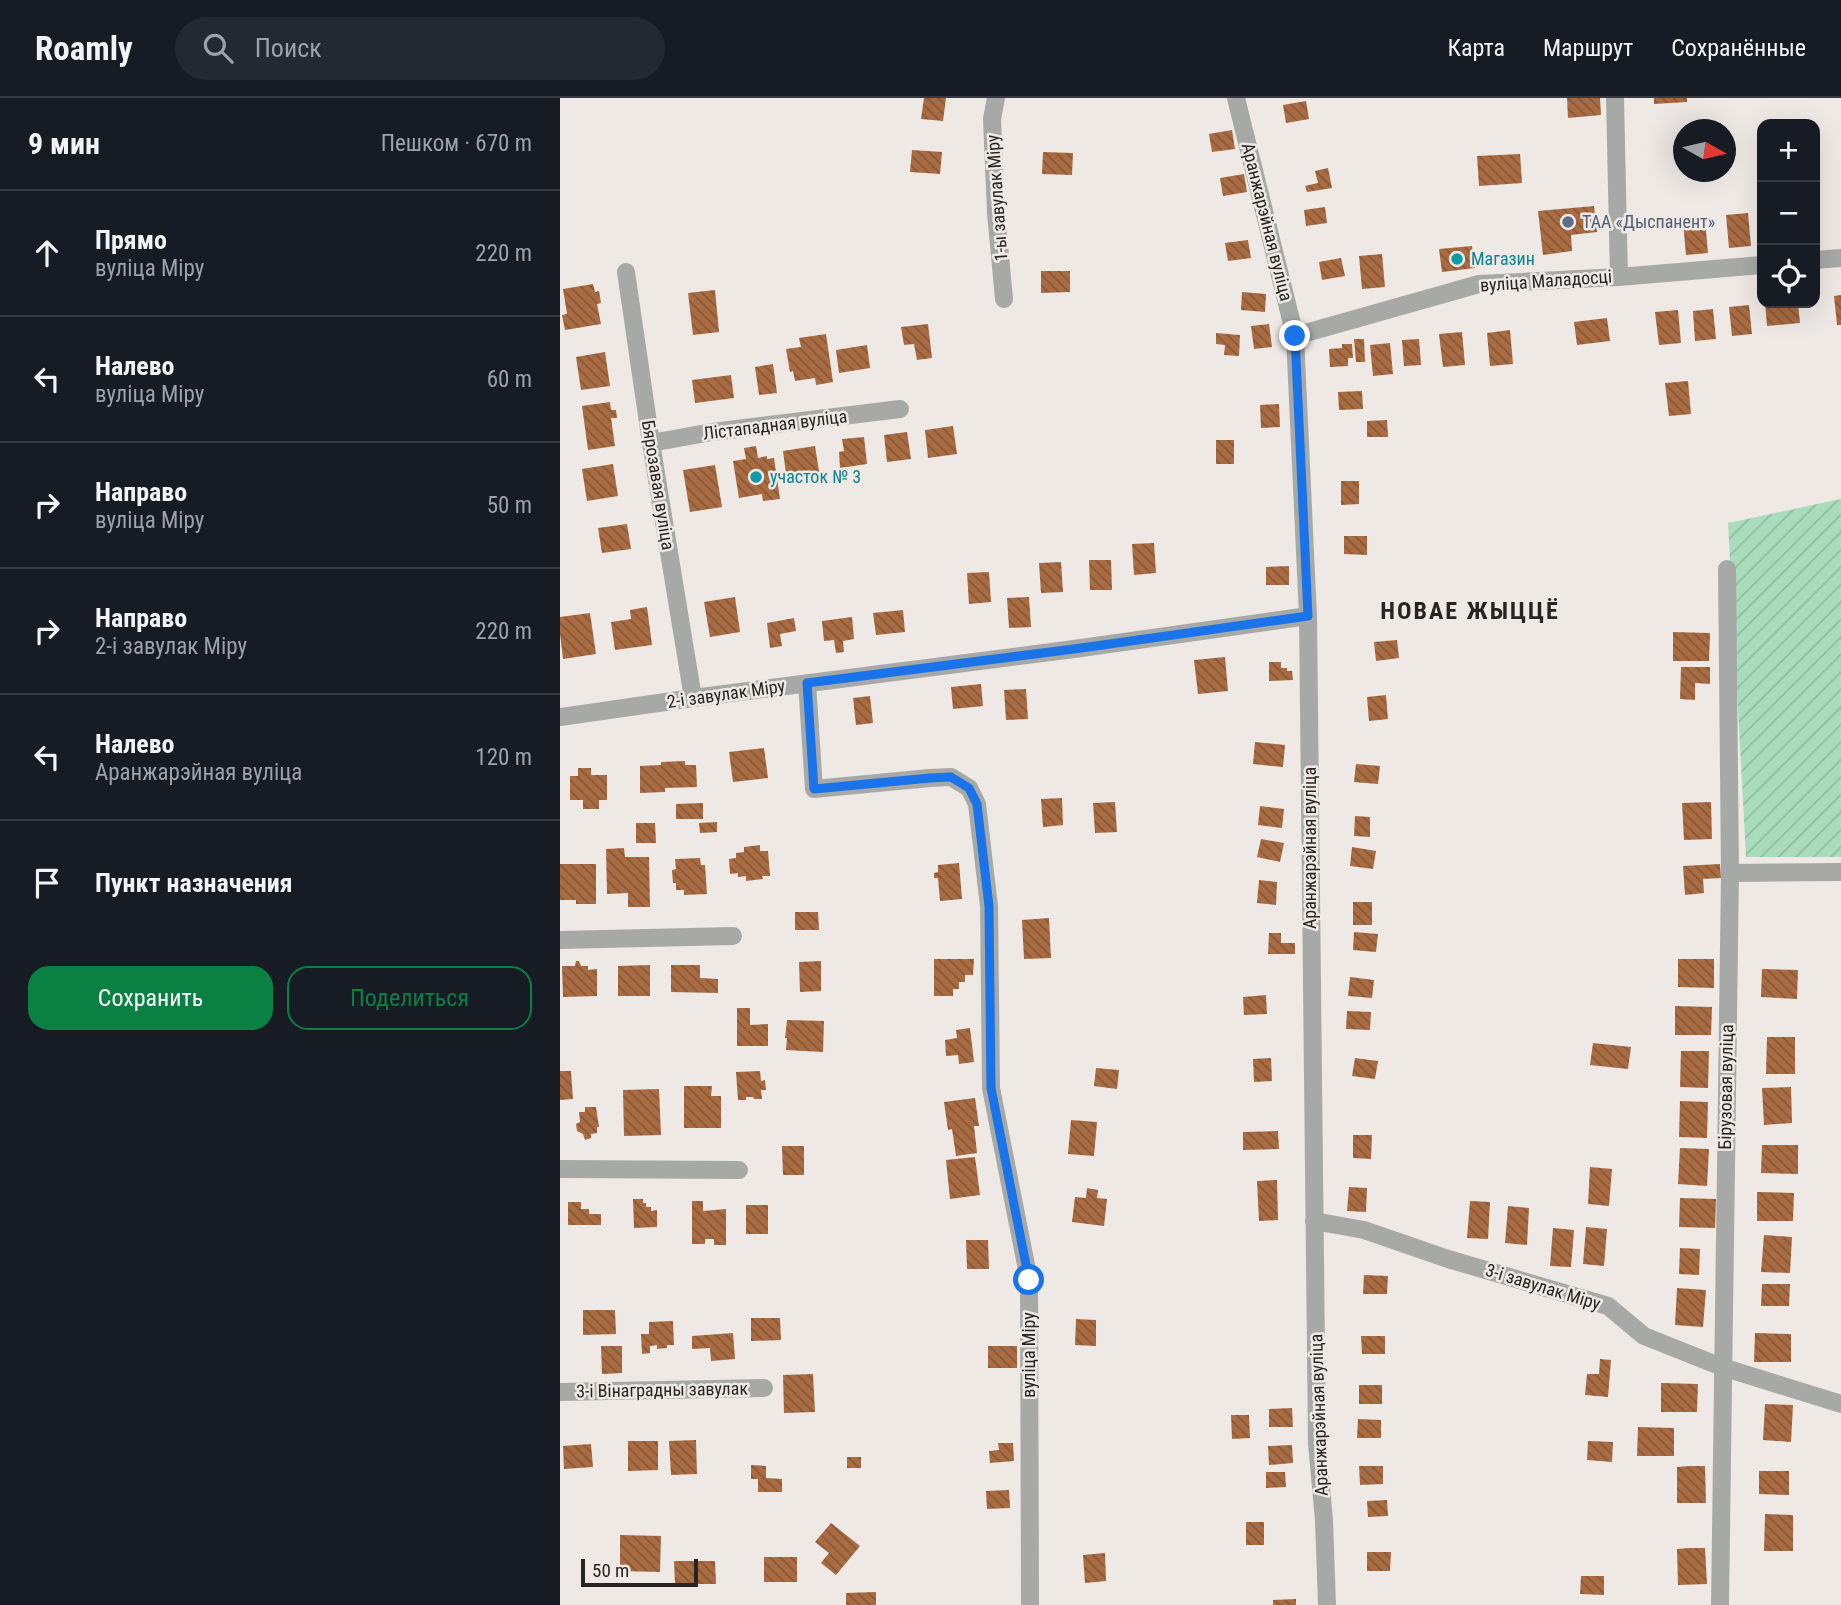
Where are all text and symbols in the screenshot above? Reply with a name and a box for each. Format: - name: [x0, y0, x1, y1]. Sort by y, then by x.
- search box: [175, 17, 665, 80]
- text: Roamly: [35, 29, 133, 68]
- icon: search: [199, 29, 237, 67]
- text: Поиск: [255, 33, 322, 63]
- text: Карта: [1448, 34, 1505, 62]
- text: Маршрут: [1543, 34, 1633, 62]
- text: Сохранённые: [1671, 34, 1806, 62]
- north arrow: [1673, 119, 1736, 182]
- map controls: [1757, 119, 1820, 308]
- button: +: [1757, 119, 1820, 182]
- text: 9 мин: [28, 126, 100, 161]
- text: Пешком · 670 m: [381, 130, 532, 157]
- street label: 1-ы завулак Міру: [982, 133, 1011, 262]
- street label: Аранжарэйная вуліца: [1238, 141, 1297, 303]
- button: −: [1757, 182, 1820, 245]
- place label: ТАА «Дыспанент»: [1582, 211, 1715, 232]
- marker: ТАА «Дыспанент»: [1560, 214, 1576, 230]
- text: Прямо: [95, 225, 167, 255]
- icon: ahead: [28, 234, 66, 272]
- text: 220 m: [475, 240, 532, 267]
- button: locate: [1757, 245, 1820, 308]
- place label: Магазин: [1471, 248, 1535, 269]
- marker: Магазин: [1449, 251, 1465, 267]
- text: вуліца Міру: [95, 255, 204, 282]
- street label: вуліца Маладосці: [1479, 265, 1613, 296]
- route end: [1279, 320, 1310, 351]
- text: Налево: [95, 351, 175, 381]
- icon: left: [28, 360, 66, 398]
- text: 60 m: [487, 366, 532, 393]
- text: вуліца Міру: [95, 381, 204, 408]
- street label: Лістападная вуліца: [702, 405, 848, 444]
- street label: Бярозавая вуліца: [638, 419, 679, 551]
- place label: участок № 3: [770, 466, 861, 487]
- marker: участок № 3: [748, 469, 764, 485]
- text: Направо: [95, 477, 187, 507]
- icon: right: [28, 486, 66, 524]
- text: 50 m: [487, 492, 532, 519]
- text: вуліца Міру: [95, 507, 204, 534]
- district label: НОВАЕ ЖЫЦЦЁ: [1380, 597, 1560, 625]
- text: Направо: [95, 603, 187, 633]
- icon: right: [28, 612, 66, 650]
- text: 220 m: [475, 618, 532, 645]
- text: 2-і завулак Міру: [95, 633, 247, 660]
- street label: 2-і завулак Міру: [666, 675, 787, 712]
- text: Налево: [95, 729, 175, 759]
- icon: left: [28, 738, 66, 776]
- text: 120 m: [475, 744, 532, 771]
- text: Аранжарэйная вуліца: [95, 759, 302, 786]
- street label: Аранжарэйная вуліца: [1299, 767, 1320, 929]
- icon: arrive: [28, 864, 66, 902]
- text: Пункт назначения: [95, 868, 293, 898]
- button: Сохранить: [28, 966, 273, 1030]
- button: Поделиться: [287, 966, 532, 1030]
- street label: Бірузовая вуліца: [1714, 1024, 1737, 1150]
- street label: 3-і завулак Міру: [1483, 1259, 1604, 1314]
- route start: [1013, 1264, 1044, 1295]
- street label: вуліца Міру: [1018, 1312, 1039, 1398]
- street label: Аранжарэйная вуліца: [1305, 1334, 1332, 1496]
- street label: 3-і Вінаградны завулак: [576, 1377, 748, 1401]
- scale bar: [581, 1556, 698, 1588]
- text: 50 m: [592, 1559, 629, 1582]

